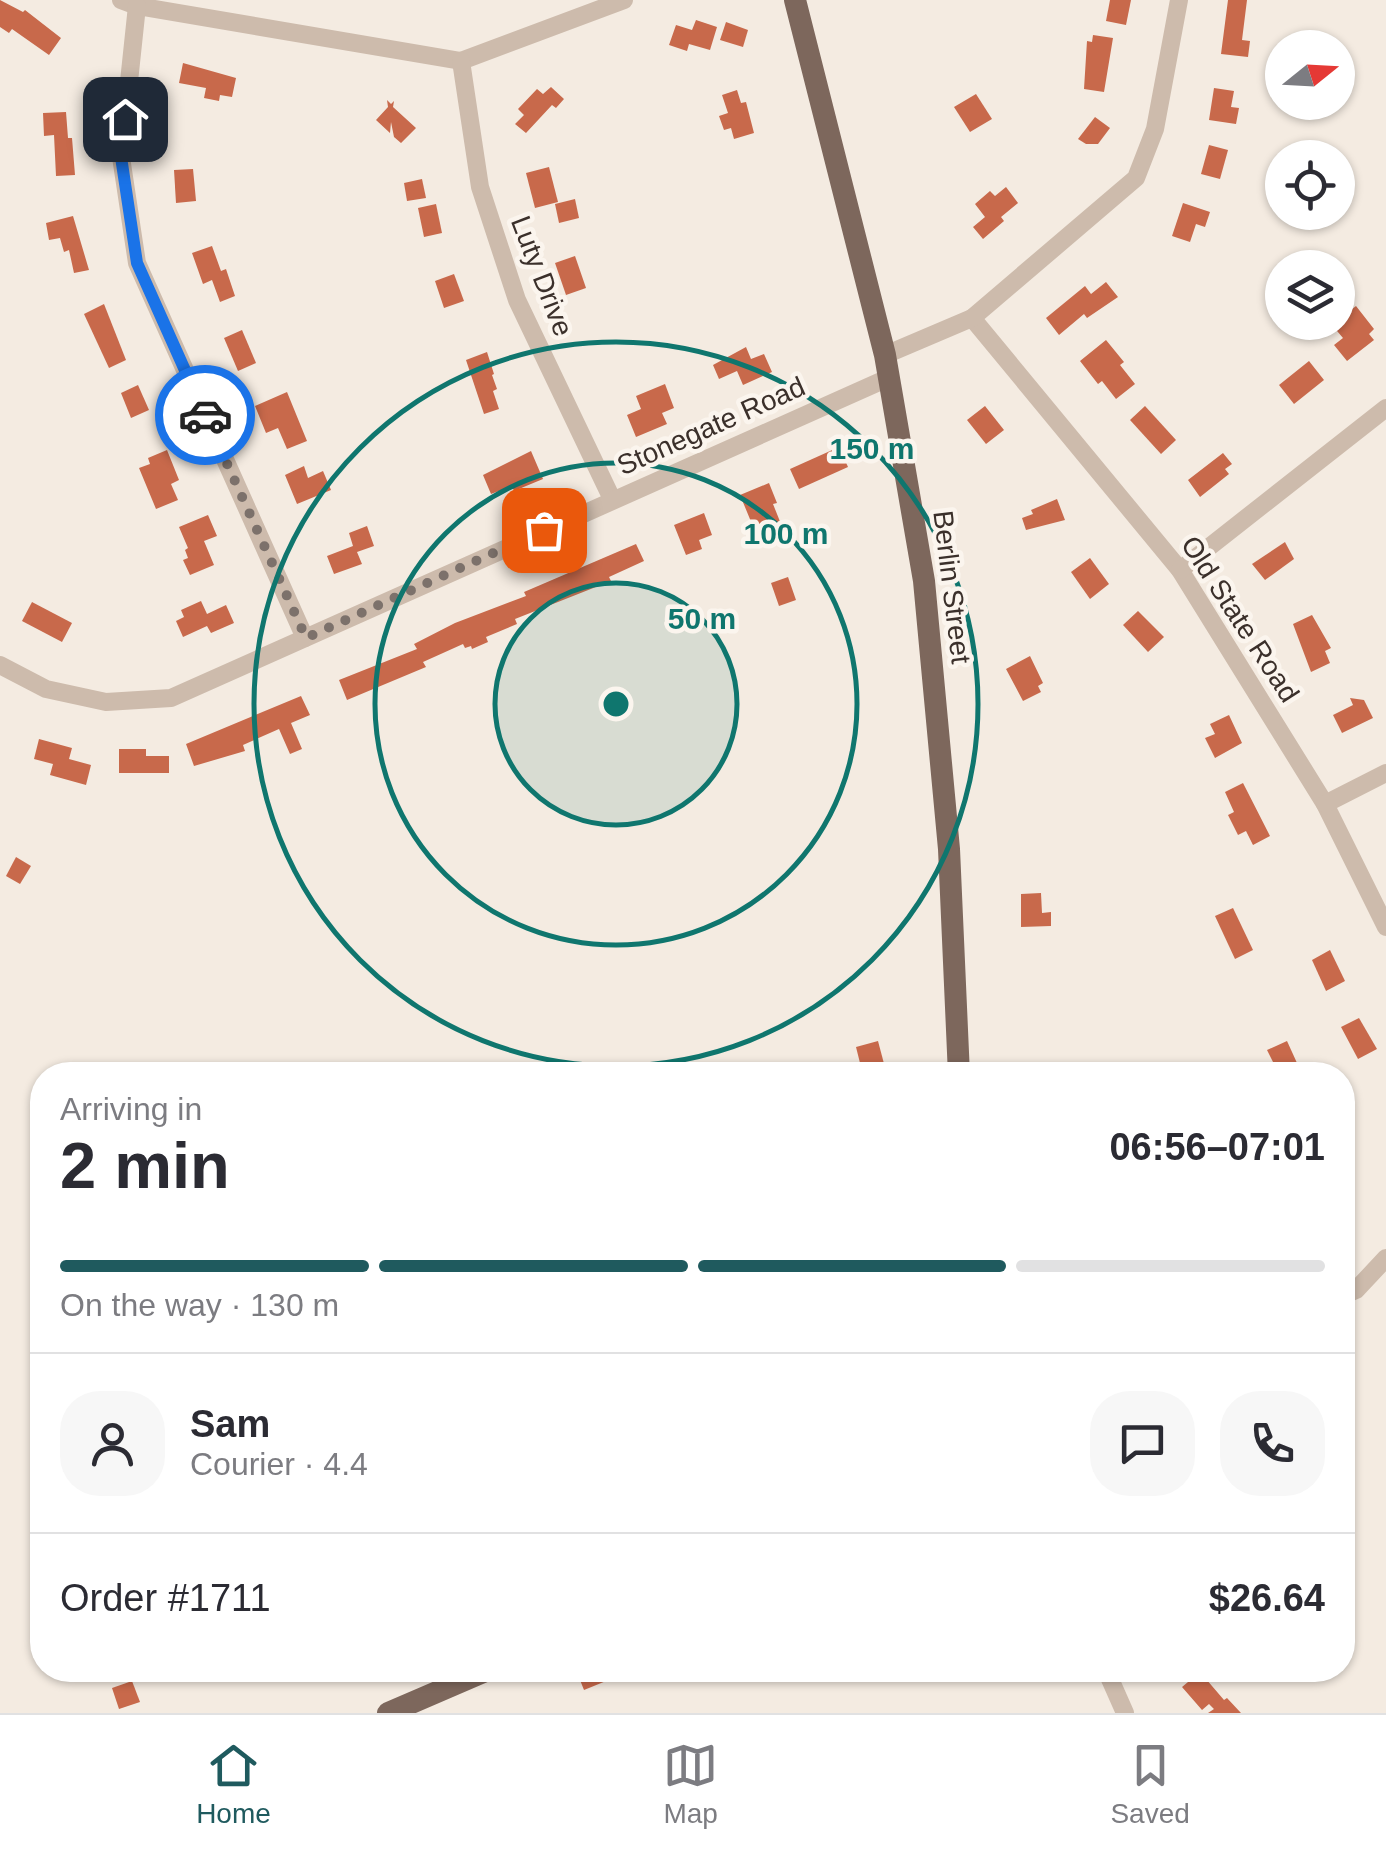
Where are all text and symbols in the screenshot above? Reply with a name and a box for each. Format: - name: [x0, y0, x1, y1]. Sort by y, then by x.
- north arrow: [1265, 30, 1355, 120]
- map controls: [1265, 30, 1355, 340]
- pin: [83, 77, 168, 162]
- icon: home: [98, 92, 153, 147]
- button: locate: [1265, 140, 1355, 230]
- street label: Luty Drive: [505, 212, 579, 340]
- button: layers: [1265, 250, 1355, 340]
- courier: [155, 365, 255, 465]
- street label: Stonegate Road: [612, 371, 810, 481]
- icon: car: [178, 388, 233, 443]
- text: 150 m: [829, 432, 915, 465]
- pin: [502, 488, 587, 573]
- icon: bag: [517, 503, 572, 558]
- street label: Berlin Street: [927, 509, 977, 666]
- text: 100 m: [743, 517, 829, 550]
- street label: Old State Road: [1175, 530, 1305, 708]
- text: 50 m: [668, 602, 736, 635]
- centre of rings: [598, 686, 634, 722]
- text: Arriving in: [60, 1091, 202, 1127]
- text: 06:56–07:01: [1109, 1126, 1325, 1168]
- text: 2 min: [60, 1129, 230, 1202]
- text: On the way · 130 m: [60, 1287, 339, 1323]
- button: person: [60, 1391, 165, 1496]
- button: chat: [1090, 1391, 1195, 1496]
- button: phone: [1220, 1391, 1325, 1496]
- text: Sam: [190, 1403, 270, 1445]
- text: Courier · 4.4: [190, 1446, 368, 1482]
- text: Order #1711: [60, 1577, 271, 1619]
- text: $26.64: [1209, 1577, 1325, 1619]
- tab: Home: [196, 1738, 271, 1830]
- tab: Map: [663, 1738, 718, 1830]
- tab: Saved: [1110, 1738, 1190, 1830]

